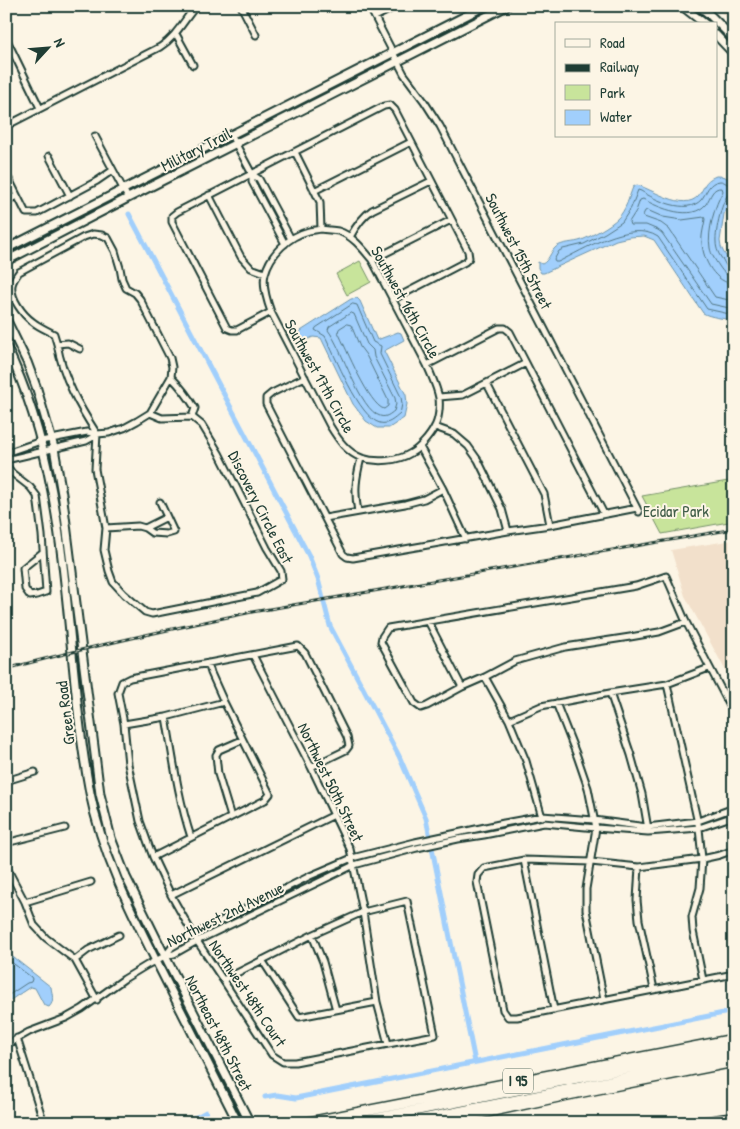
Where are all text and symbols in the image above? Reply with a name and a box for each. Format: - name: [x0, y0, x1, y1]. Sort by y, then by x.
- north arrow: [22, 22, 72, 72]
- legend: [555, 22, 718, 138]
- text: Road: [600, 32, 625, 53]
- text: N: [50, 35, 71, 50]
- text: Railway: [600, 56, 639, 77]
- text: Park: [600, 82, 625, 103]
- text: Water: [600, 106, 632, 127]
- street label: Military Trail: [157, 121, 236, 176]
- street label: Southwest 15th Street: [480, 189, 558, 313]
- street label: Southwest 16th Circle: [366, 242, 446, 363]
- street label: Southwest 17th Circle: [280, 315, 361, 437]
- street label: Discovery Circle East: [223, 447, 299, 567]
- park label: Ecidar Park: [643, 500, 709, 522]
- street label: Green Road: [50, 680, 80, 746]
- street label: Northwest 50th Street: [293, 719, 369, 845]
- street label: Northwest 2nd Avenue: [163, 876, 288, 952]
- street label: Northwest 48th Court: [204, 935, 292, 1051]
- street label: Northeast 48th Street: [180, 971, 258, 1095]
- road number: I 95: [503, 1068, 533, 1094]

